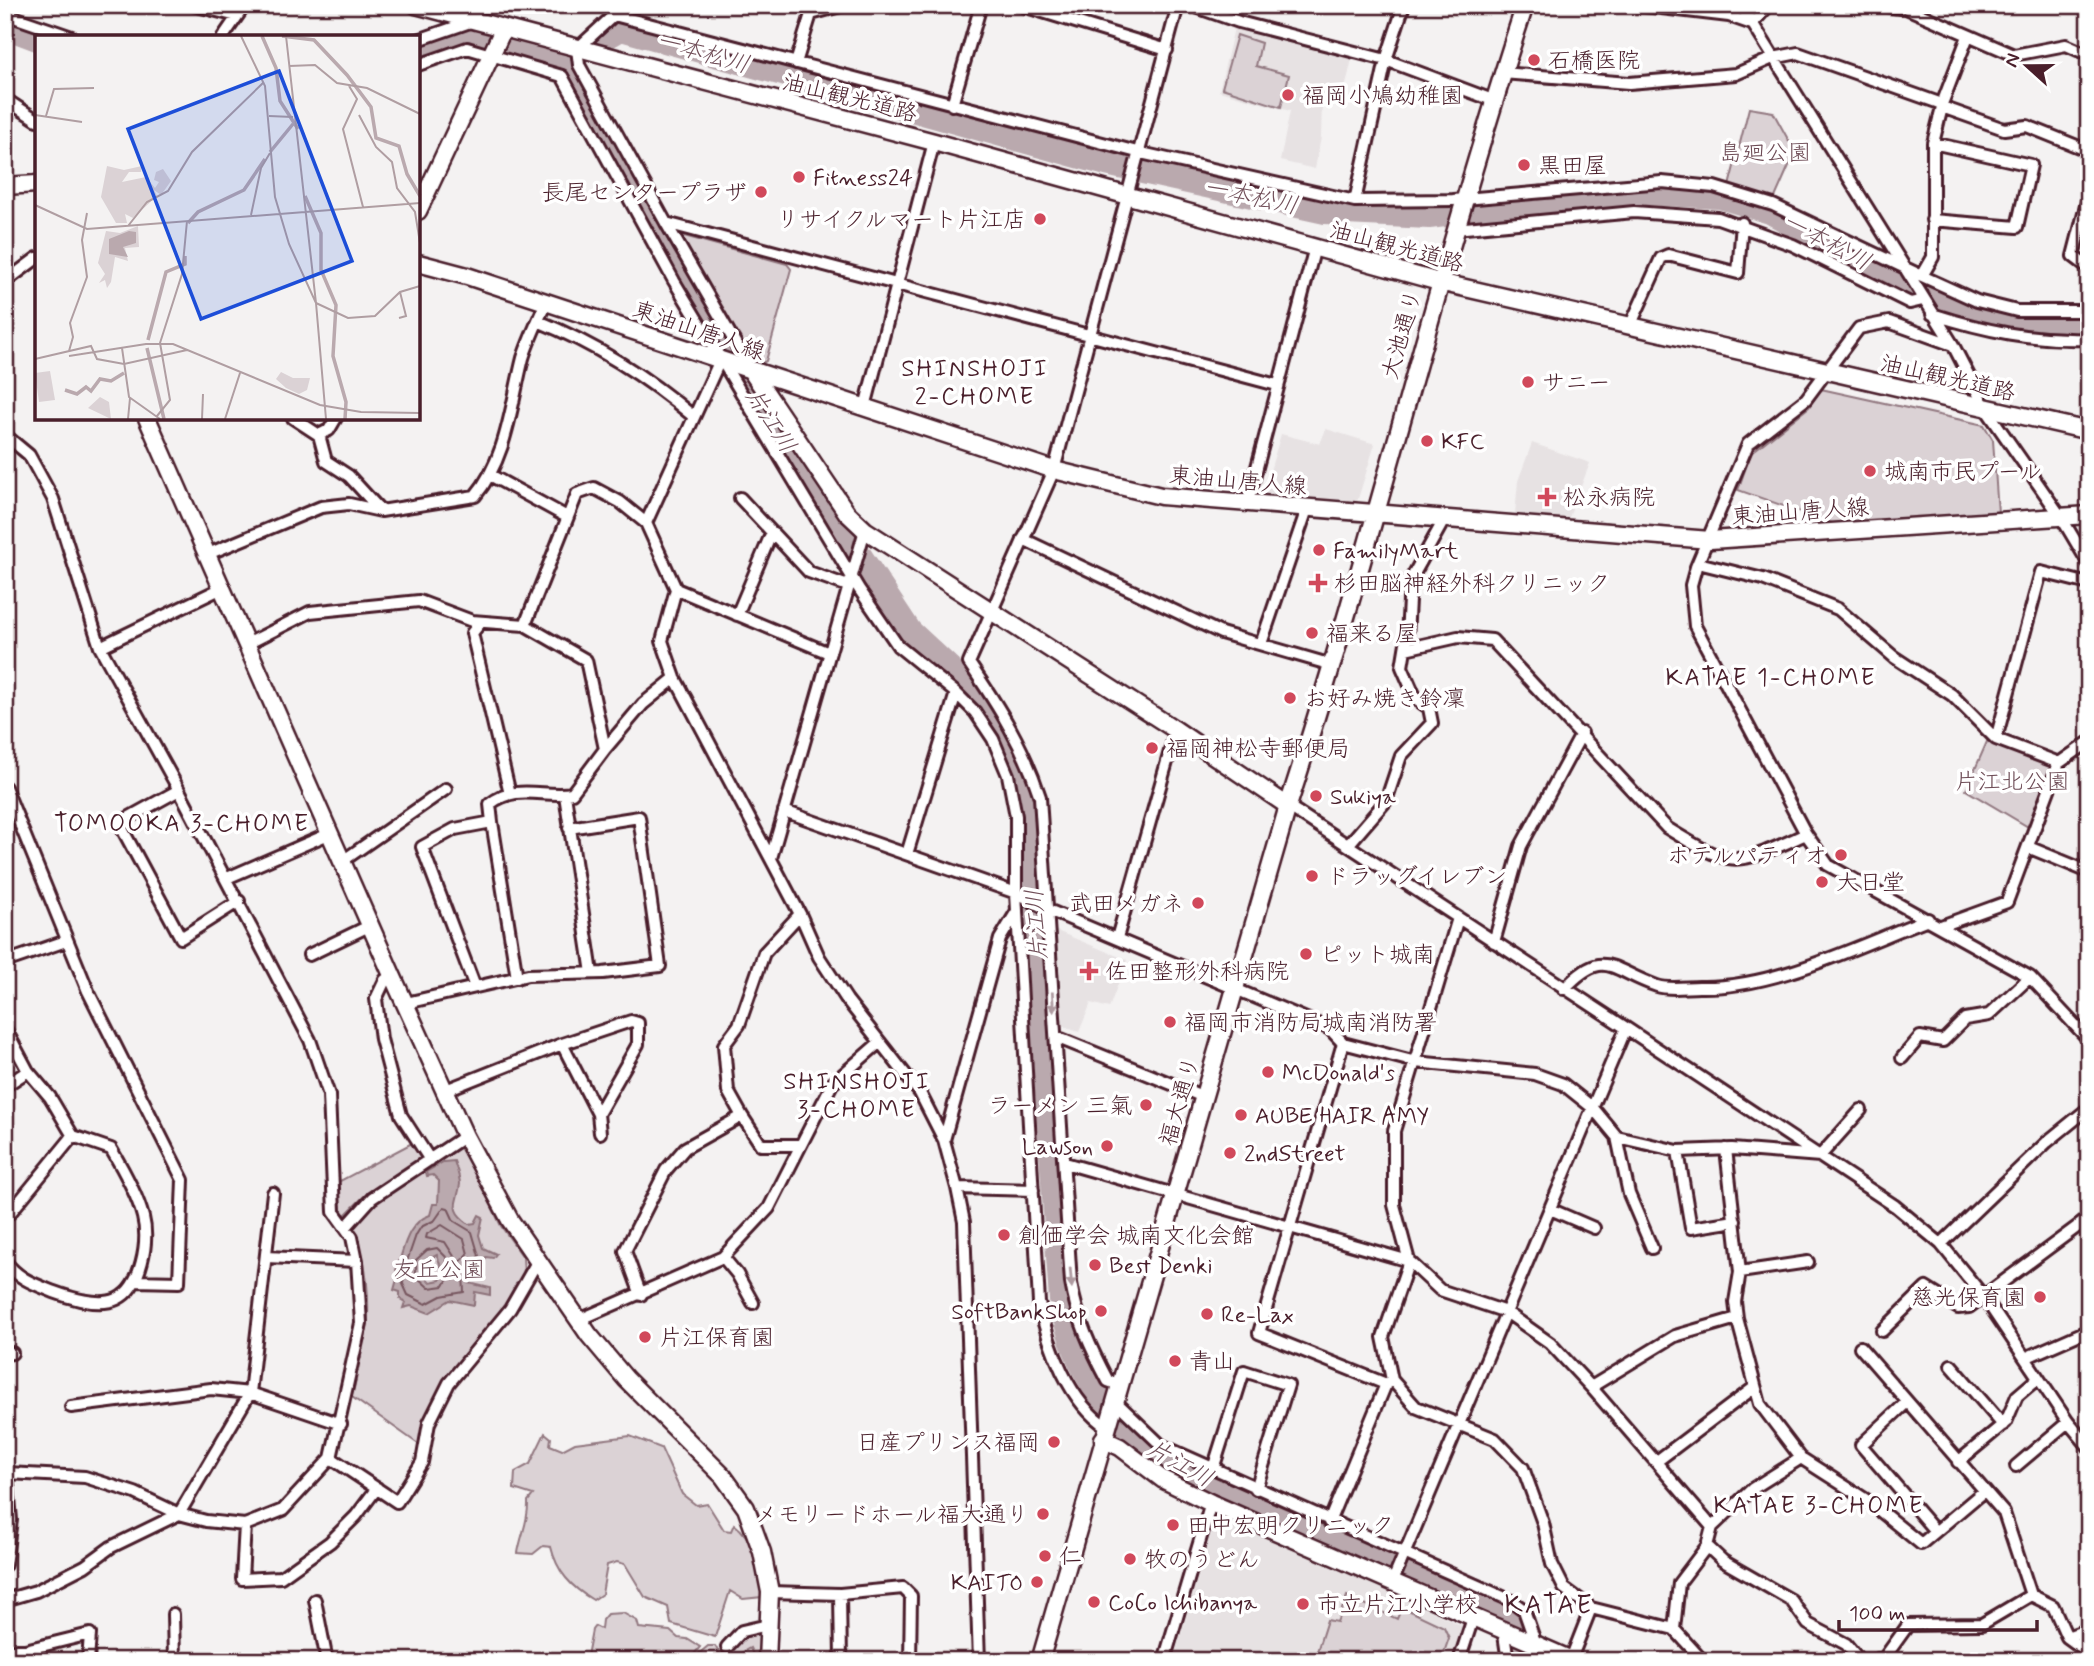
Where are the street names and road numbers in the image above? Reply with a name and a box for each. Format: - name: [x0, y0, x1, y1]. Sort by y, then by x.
- street label: 油山観光道路: [779, 68, 920, 130]
- street label: 油山観光道路: [1326, 216, 1467, 280]
- street label: 大池通り: [1376, 286, 1430, 383]
- street label: 東油山唐人線: [628, 295, 768, 369]
- street label: 油山観光道路: [1877, 349, 2018, 409]
- street label: 東油山唐人線: [1168, 461, 1308, 503]
- street label: 東油山唐人線: [1730, 493, 1870, 533]
- street label: 福大通り: [1154, 1053, 1208, 1150]

